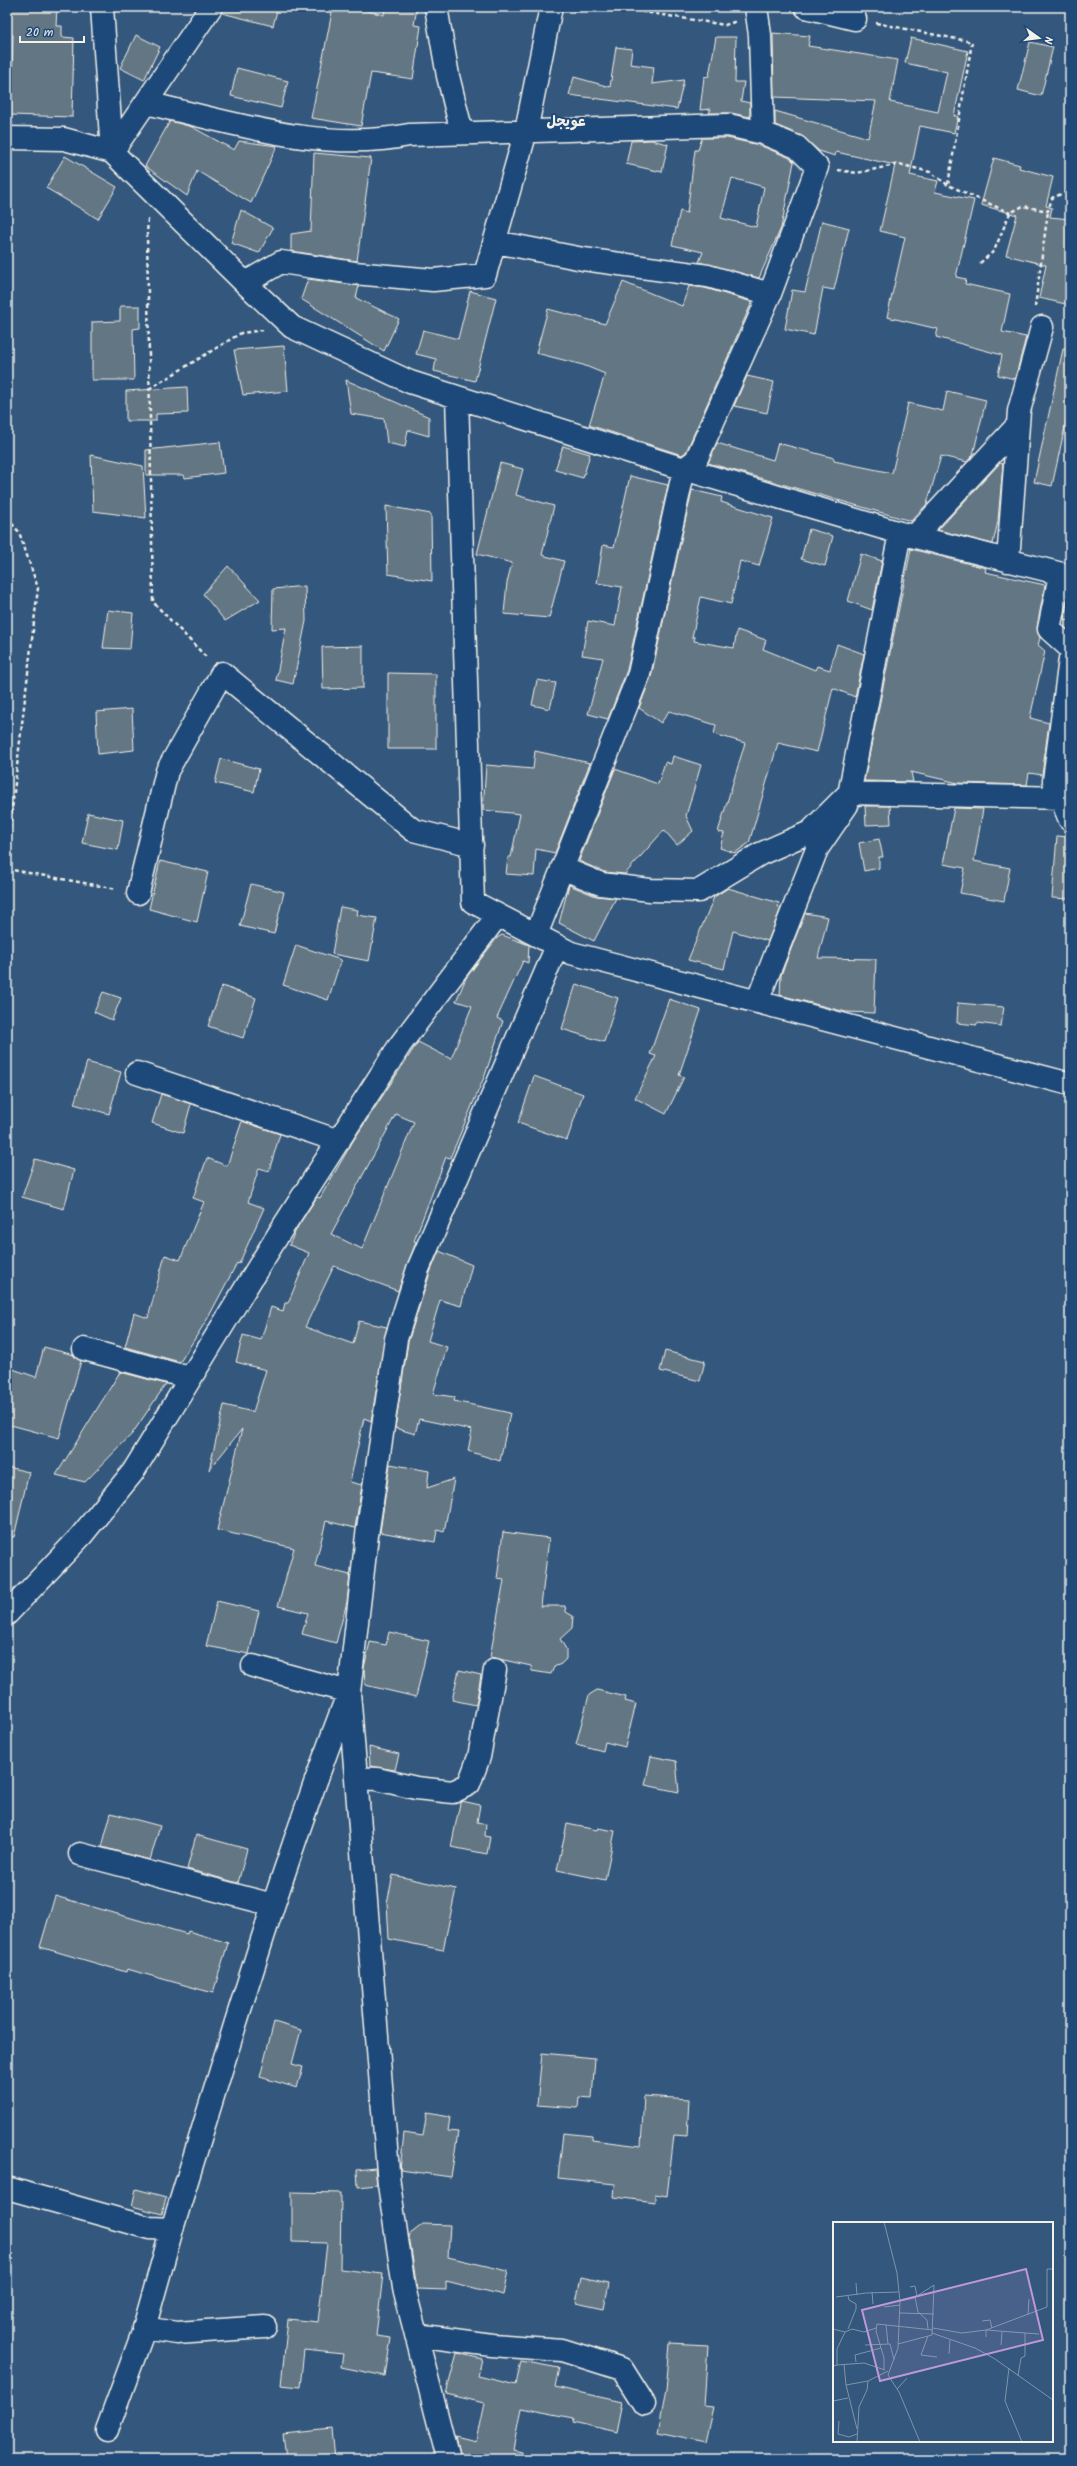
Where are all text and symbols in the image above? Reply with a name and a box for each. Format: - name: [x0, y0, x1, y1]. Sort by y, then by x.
- scale bar: [20, 18, 84, 44]
- north arrow: [1019, 18, 1059, 58]
- text: 20 m: [26, 23, 54, 42]
- text: N: [1038, 35, 1057, 46]
- district label: عويجل: [547, 111, 586, 133]
- inset map: [833, 2222, 1053, 2442]

